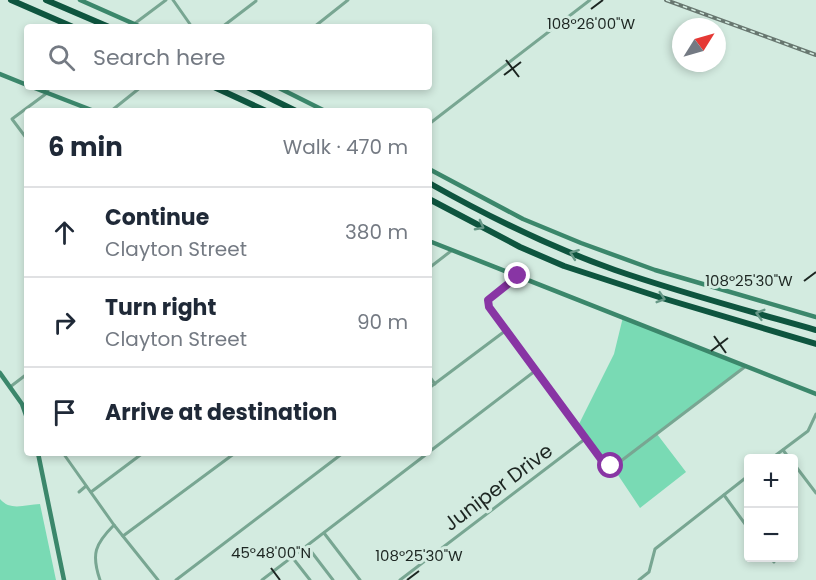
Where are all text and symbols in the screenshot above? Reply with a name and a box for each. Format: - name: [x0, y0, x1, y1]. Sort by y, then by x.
- text: 108°26'00"W: [547, 13, 635, 34]
- north arrow: [672, 18, 726, 72]
- search box: [24, 24, 432, 90]
- icon: search: [45, 41, 78, 74]
- text: Search here: [93, 42, 226, 73]
- text: 6 min: [48, 129, 123, 165]
- text: Walk · 470 m: [283, 133, 408, 161]
- text: Continue: [105, 202, 209, 233]
- icon: ahead: [48, 216, 81, 249]
- text: 380 m: [345, 218, 408, 246]
- one-way arrow: [474, 219, 485, 230]
- text: Clayton Street: [105, 235, 247, 263]
- one-way arrow: [569, 249, 580, 262]
- route end: [504, 262, 530, 288]
- text: 108°25'30"W: [705, 270, 793, 291]
- one-way arrow: [655, 291, 666, 303]
- text: Turn right: [105, 292, 216, 323]
- icon: right: [48, 306, 81, 339]
- text: 90 m: [357, 308, 408, 336]
- one-way arrow: [755, 309, 766, 321]
- text: Clayton Street: [105, 325, 247, 353]
- icon: arrive: [48, 396, 81, 429]
- text: Arrive at destination: [105, 397, 337, 428]
- street label: Juniper Drive: [438, 437, 558, 537]
- route start: [597, 452, 623, 478]
- map controls: [744, 454, 798, 562]
- button: +: [744, 454, 798, 508]
- button: −: [744, 508, 798, 562]
- text: 45°48'00"N: [231, 542, 311, 563]
- text: 108°25'30"W: [375, 545, 463, 566]

